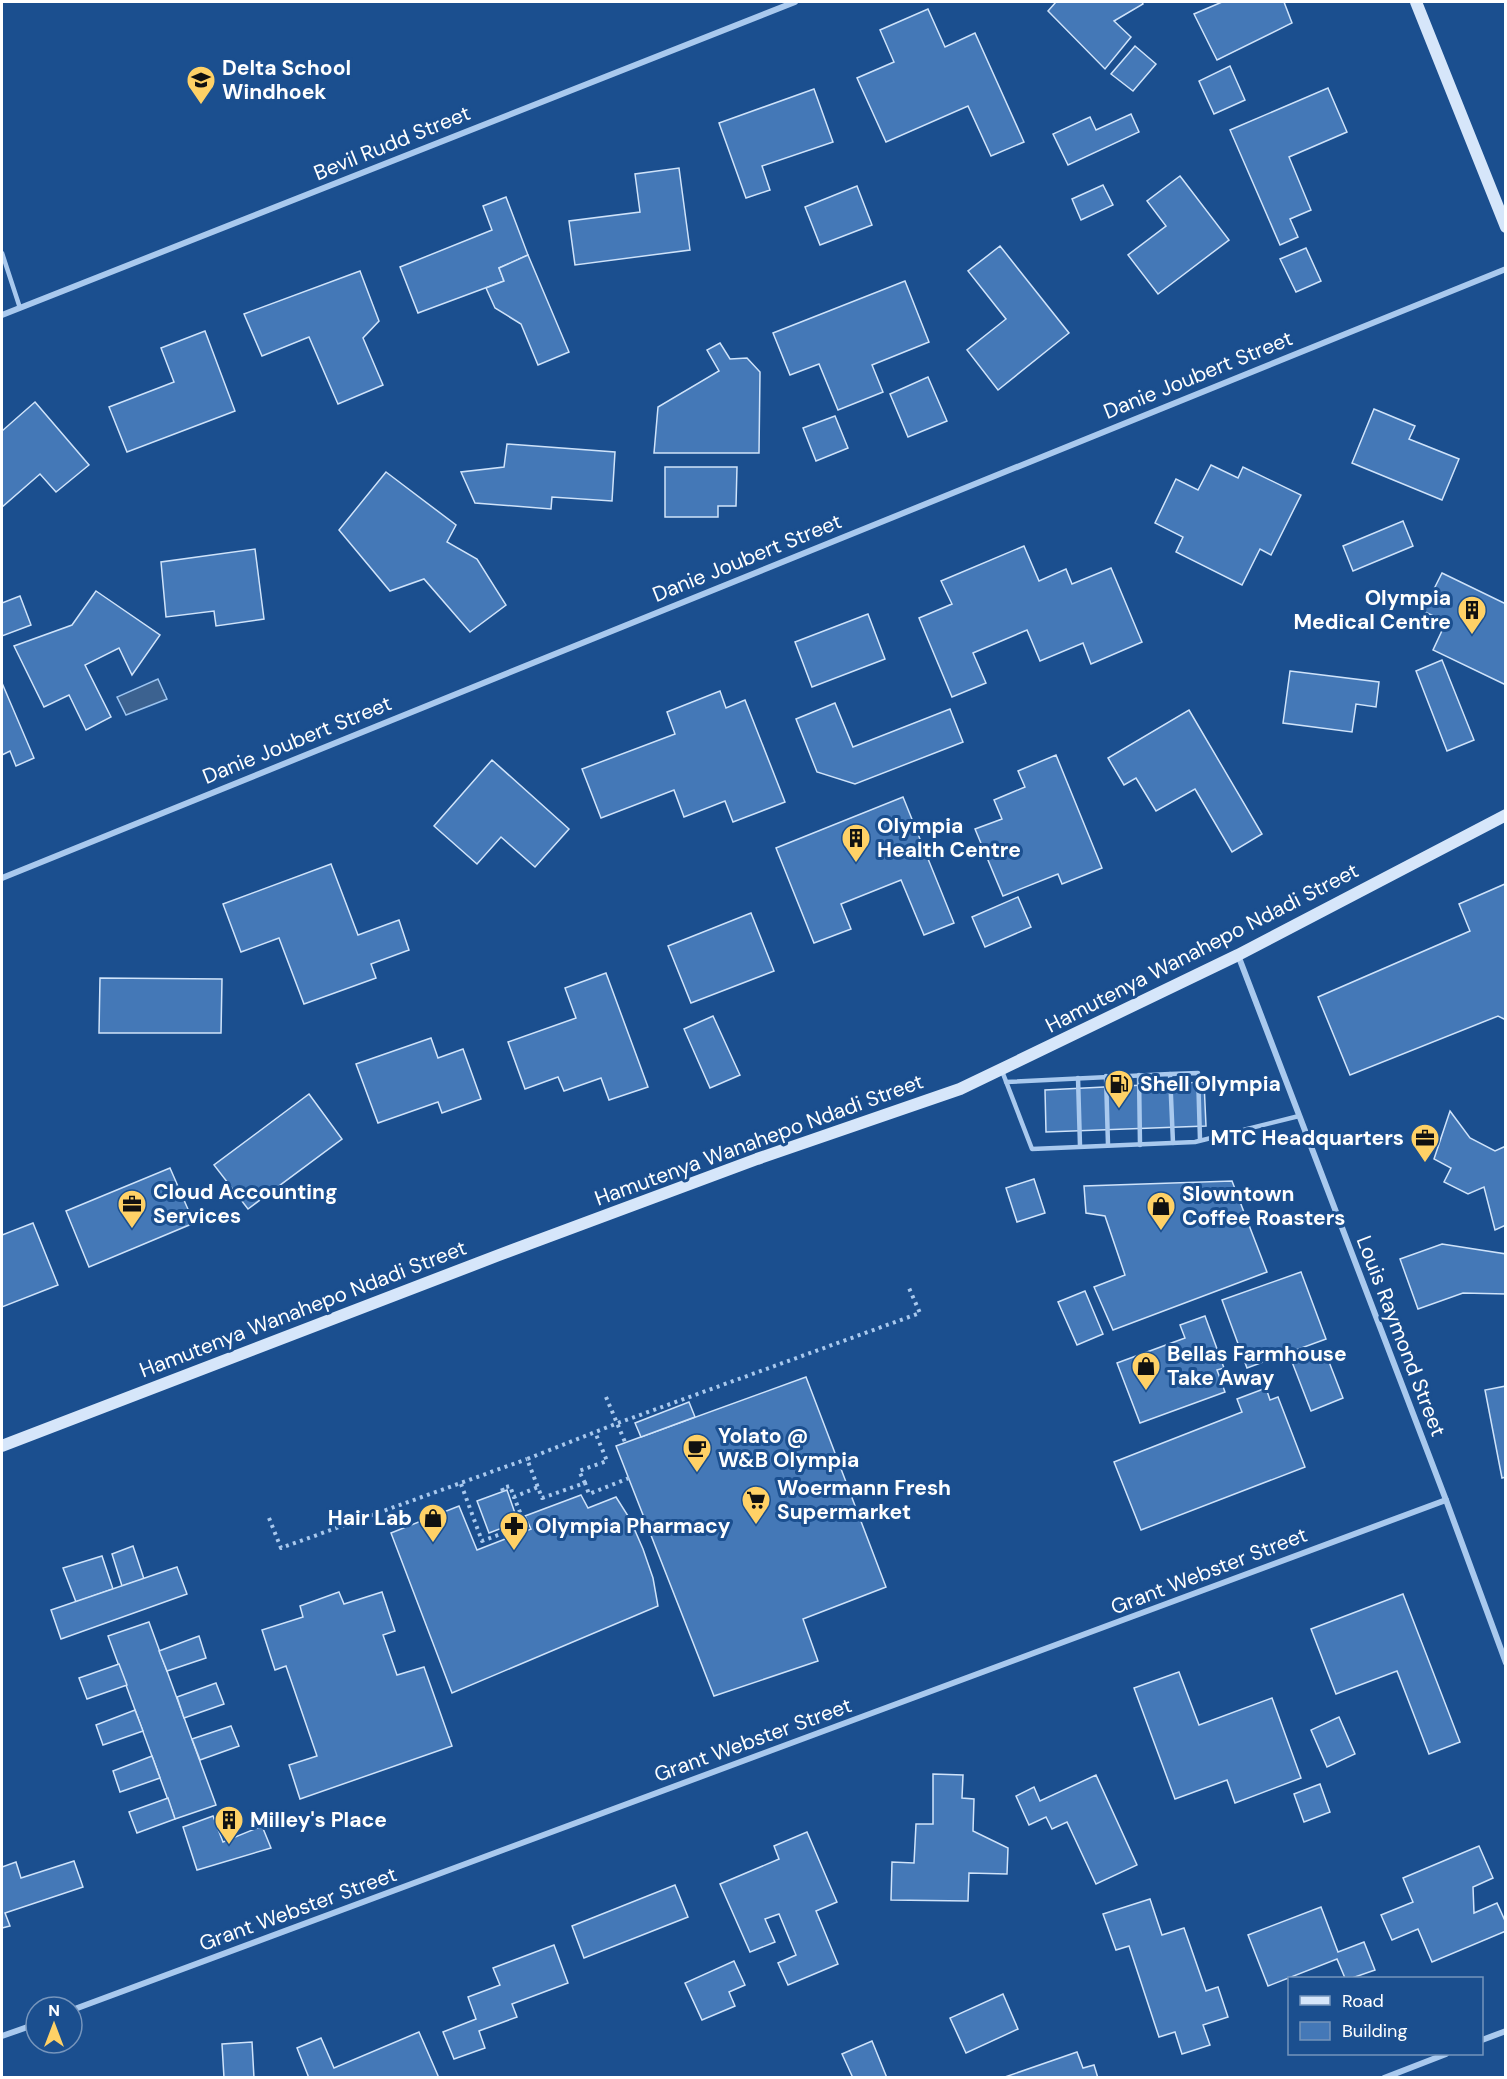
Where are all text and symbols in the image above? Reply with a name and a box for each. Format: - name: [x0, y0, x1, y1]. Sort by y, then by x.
- place label: Delta School Windhoek: [222, 54, 351, 106]
- school or university icon: Delta School Windhoek: [185, 64, 217, 106]
- street label: Bevil Rudd Street: [310, 99, 474, 187]
- street label: Danie Joubert Street: [1099, 324, 1297, 426]
- street label: Danie Joubert Street: [648, 507, 846, 609]
- place label: Olympia Medical Centre: [1293, 584, 1451, 636]
- building icon: Olympia Medical Centre: [1456, 594, 1488, 636]
- street label: Danie Joubert Street: [198, 689, 396, 791]
- place label: Olympia Health Centre: [877, 812, 1021, 864]
- building icon: Olympia Health Centre: [840, 822, 872, 864]
- street label: Hamutenya Wanahepo Ndadi Street: [1041, 857, 1363, 1039]
- street label: Hamutenya Wanahepo Ndadi Street: [591, 1067, 927, 1213]
- fuel station icon: Shell Olympia: [1103, 1068, 1135, 1110]
- place label: Shell Olympia: [1140, 1070, 1281, 1098]
- office icon: MTC Headquarters: [1409, 1122, 1441, 1164]
- place label: MTC Headquarters: [1210, 1124, 1404, 1152]
- place label: Cloud Accounting Services: [153, 1178, 337, 1230]
- place label: Slowntown Coffee Roasters: [1182, 1180, 1346, 1232]
- office icon: Cloud Accounting Services: [116, 1188, 148, 1230]
- shop icon: Slowntown Coffee Roasters: [1145, 1190, 1177, 1232]
- street label: Louis Raymond Street: [1350, 1232, 1452, 1440]
- street label: Hamutenya Wanahepo Ndadi Street: [136, 1234, 470, 1384]
- place label: Bellas Farmhouse Take Away: [1167, 1340, 1347, 1392]
- shop icon: Bellas Farmhouse Take Away: [1130, 1350, 1162, 1392]
- place label: Yolato @ W&B Olympia: [718, 1422, 859, 1474]
- cafe icon: Yolato @ W&B Olympia: [681, 1432, 713, 1474]
- place label: Woermann Fresh Supermarket: [777, 1474, 951, 1526]
- supermarket icon: Woermann Fresh Supermarket: [740, 1484, 772, 1526]
- shop icon: Hair Lab: [417, 1502, 449, 1544]
- place label: Hair Lab: [328, 1504, 412, 1532]
- pharmacy icon: Olympia Pharmacy: [498, 1510, 530, 1552]
- place label: Olympia Pharmacy: [535, 1512, 731, 1540]
- street label: Grant Webster Street: [1107, 1521, 1311, 1621]
- street label: Grant Webster Street: [650, 1691, 856, 1789]
- building icon: Milley's Place: [213, 1804, 245, 1846]
- place label: Milley's Place: [250, 1806, 387, 1834]
- street label: Grant Webster Street: [195, 1860, 401, 1958]
- legend: [1288, 1977, 1483, 2055]
- text: Road: [1342, 1989, 1384, 2013]
- north arrow: [24, 1995, 84, 2055]
- text: N: [48, 2000, 60, 2021]
- text: Building: [1342, 2019, 1407, 2043]

